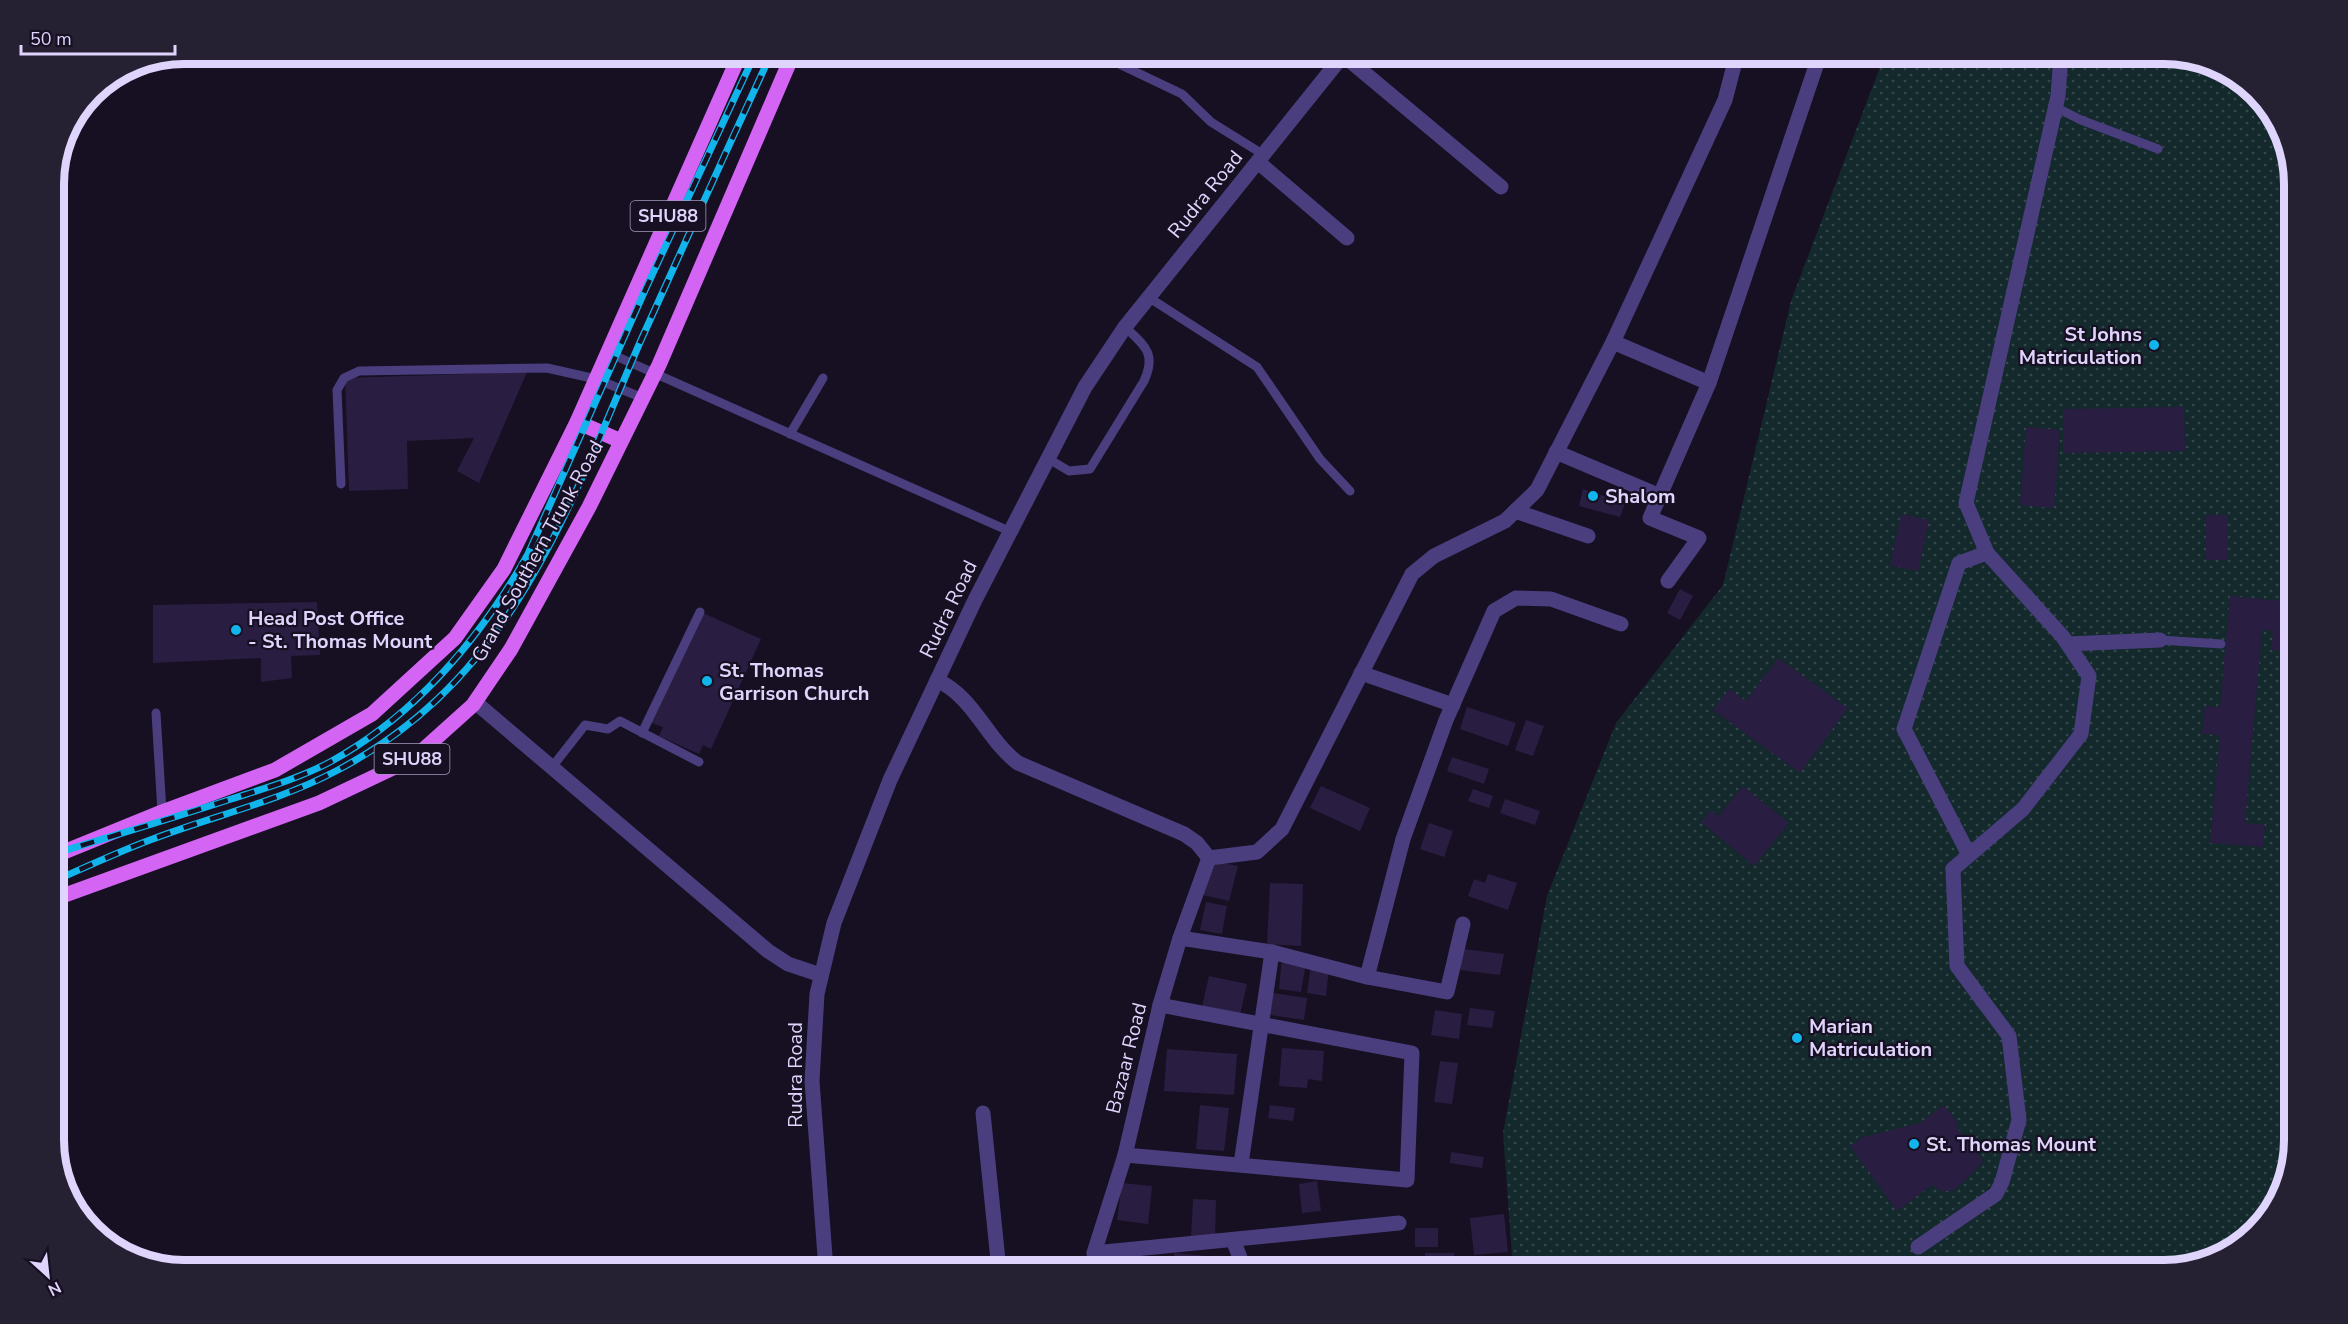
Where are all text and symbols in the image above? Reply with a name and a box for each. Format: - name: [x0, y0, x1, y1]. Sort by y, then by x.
- scale bar: [21, 18, 176, 56]
- text: 50 m: [30, 27, 72, 51]
- street label: Rudra Road: [1162, 145, 1249, 244]
- road number: SHU88: [630, 201, 706, 231]
- place label: St Johns Matriculation: [2019, 321, 2142, 371]
- marker: St Johns Matriculation: [2147, 338, 2161, 352]
- street label: Grand Southern Trunk Road: [465, 436, 610, 667]
- place label: Shalom: [1605, 483, 1676, 510]
- marker: Shalom: [1586, 489, 1600, 503]
- street label: Rudra Road: [913, 556, 984, 663]
- place label: Head Post Office - St. Thomas Mount: [248, 605, 432, 655]
- marker: Head Post Office - St. Thomas Mount: [229, 623, 243, 637]
- place label: St. Thomas Garrison Church: [719, 657, 870, 707]
- marker: St. Thomas Garrison Church: [700, 674, 714, 688]
- road number: SHU88: [374, 744, 450, 774]
- street label: Bazaar Road: [1100, 1000, 1153, 1116]
- place label: Marian Matriculation: [1809, 1013, 1932, 1063]
- street label: Rudra Road: [782, 1022, 809, 1128]
- marker: Marian Matriculation: [1790, 1031, 1804, 1045]
- place label: St. Thomas Mount: [1926, 1131, 2096, 1158]
- marker: St. Thomas Mount: [1907, 1137, 1921, 1151]
- north arrow: [18, 1246, 78, 1306]
- text: N: [44, 1276, 65, 1301]

